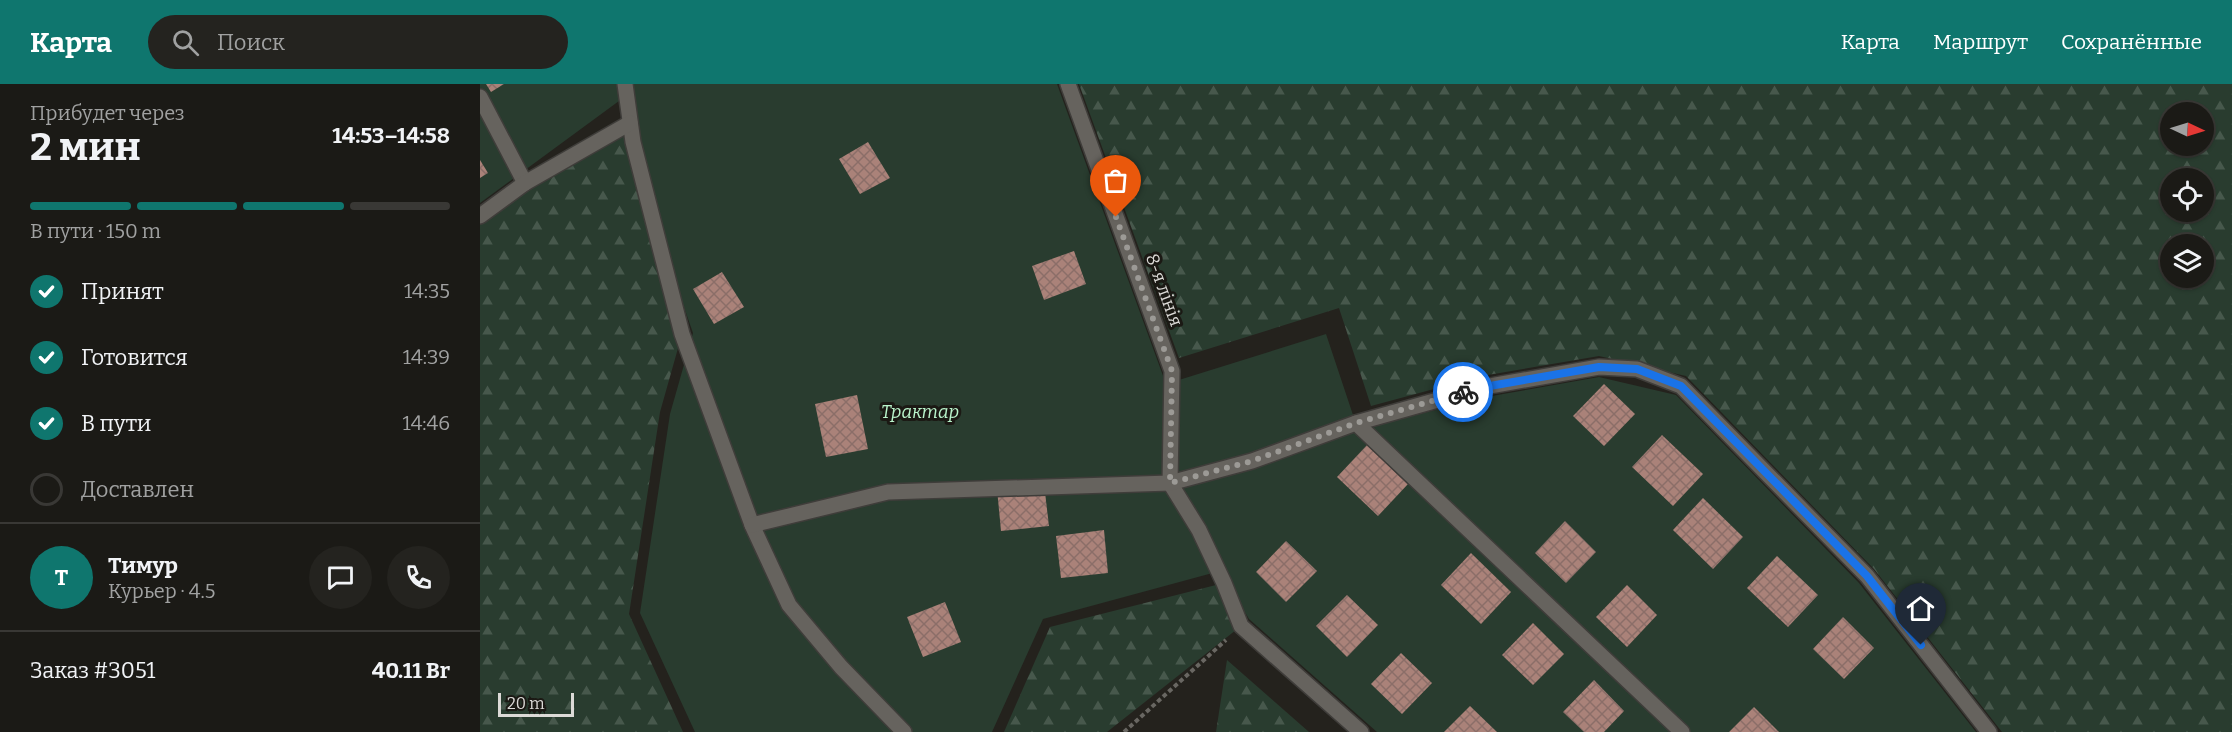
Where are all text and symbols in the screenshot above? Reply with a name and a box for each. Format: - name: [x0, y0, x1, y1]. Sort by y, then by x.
- search box: [148, 15, 568, 69]
- text: Карта: [30, 26, 112, 59]
- icon: search: [169, 26, 202, 59]
- text: Поиск: [217, 29, 285, 56]
- text: Карта: [1841, 29, 1900, 55]
- text: Маршрут: [1933, 29, 2028, 55]
- text: Сохранённые: [2061, 29, 2202, 55]
- text: Прибудет через: [30, 101, 185, 125]
- north arrow: [2160, 102, 2214, 156]
- map controls: [2160, 102, 2214, 288]
- text: 14:53–14:58: [332, 122, 450, 149]
- text: 2 мин: [30, 124, 141, 170]
- pin: [1090, 155, 1141, 217]
- icon: bag: [1099, 164, 1132, 197]
- button: locate: [2160, 168, 2214, 222]
- text: В пути · 150 m: [30, 219, 161, 243]
- button: layers: [2160, 234, 2214, 288]
- street label: 8-я лінія: [1141, 251, 1187, 329]
- icon: check: [30, 275, 63, 308]
- text: Принят: [81, 278, 164, 305]
- text: 14:35: [404, 279, 450, 303]
- icon: check: [30, 341, 63, 374]
- text: Готовится: [81, 344, 188, 371]
- text: 14:39: [403, 345, 450, 369]
- courier: [1433, 362, 1493, 422]
- icon: bike: [1447, 376, 1480, 409]
- park label: Трактар: [881, 401, 959, 423]
- icon: check: [30, 407, 63, 440]
- text: В пути: [81, 410, 151, 437]
- text: 14:46: [403, 411, 450, 435]
- text: Доставлен: [81, 476, 194, 503]
- button: chat: [309, 546, 372, 609]
- button: phone: [387, 546, 450, 609]
- text: Тимур: [108, 552, 178, 579]
- text: Т: [55, 564, 68, 591]
- text: Курьер · 4.5: [108, 579, 215, 603]
- pin: [1895, 583, 1946, 645]
- icon: home: [1904, 592, 1937, 625]
- text: Заказ #3051: [30, 657, 155, 684]
- text: 40.11 Br: [372, 657, 450, 684]
- scale bar: [498, 690, 574, 718]
- text: 20 m: [507, 694, 544, 713]

